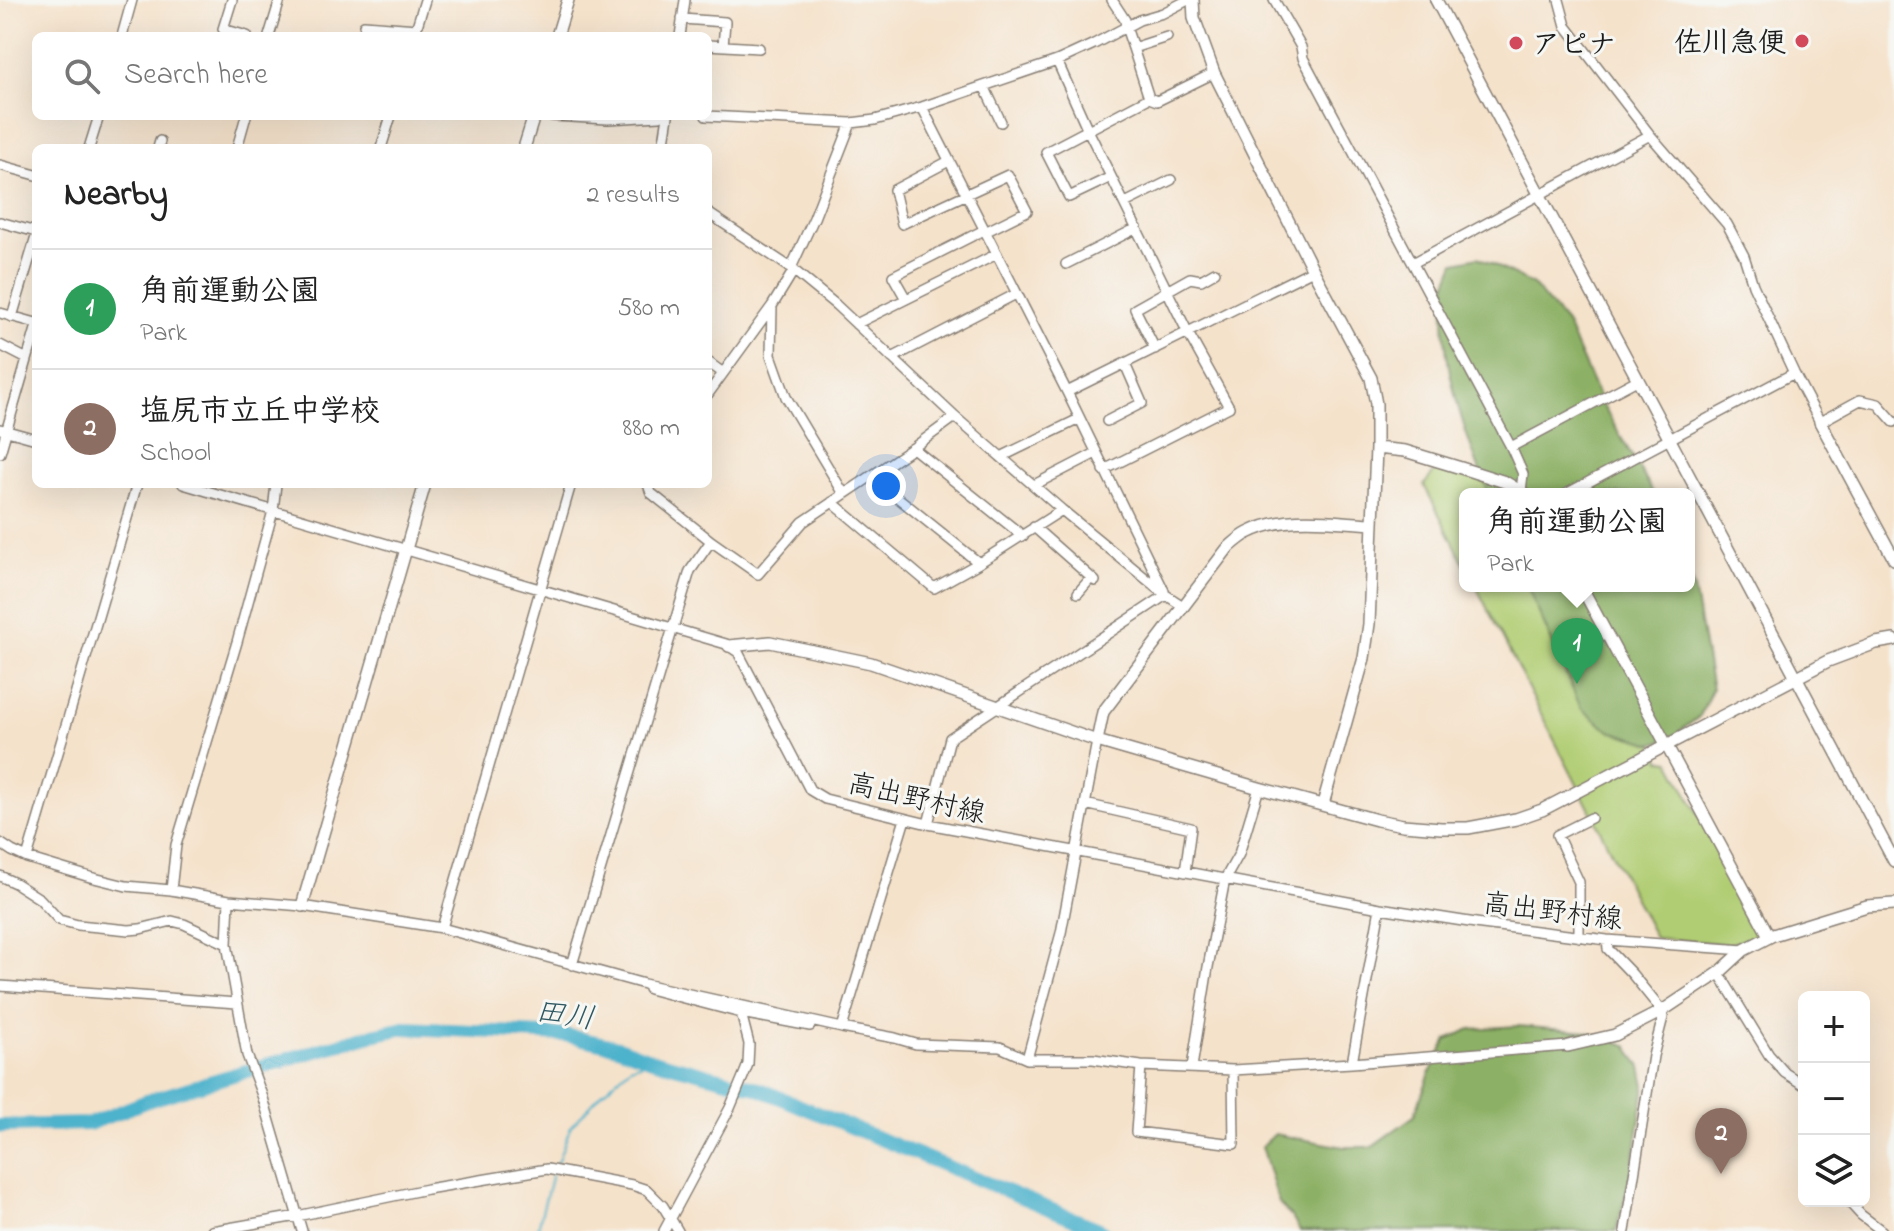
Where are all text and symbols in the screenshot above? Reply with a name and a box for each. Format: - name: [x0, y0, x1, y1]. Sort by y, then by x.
- place label: 佐川急便: [1674, 24, 1786, 65]
- place label: アピナ: [1532, 26, 1616, 67]
- search box: [32, 32, 712, 120]
- marker: 佐川急便: [1793, 32, 1811, 50]
- marker: アピナ: [1507, 34, 1525, 52]
- icon: search: [60, 54, 104, 98]
- text: Search here: [124, 54, 268, 98]
- text: Nearby: [64, 171, 168, 221]
- text: 2 results: [587, 177, 680, 215]
- text: 角前運動公園: [140, 271, 320, 315]
- text: 1: [86, 290, 94, 328]
- text: 580 m: [617, 290, 680, 328]
- text: Park: [140, 315, 187, 353]
- text: 塩尻市立丘中学校: [140, 391, 380, 435]
- text: 2: [84, 410, 96, 448]
- text: 880 m: [623, 410, 680, 448]
- text: School: [140, 435, 211, 473]
- your location: [866, 466, 906, 506]
- popup: [1459, 488, 1695, 592]
- text: 角前運動公園: [1487, 502, 1667, 546]
- text: Park: [1487, 546, 1534, 584]
- pin: 1: [1551, 618, 1603, 684]
- street label: 高出野村線: [843, 765, 989, 836]
- street label: 高出野村線: [1481, 885, 1625, 942]
- water label: 田川: [532, 991, 597, 1043]
- map controls: [1798, 991, 1870, 1207]
- button: +: [1798, 991, 1870, 1063]
- button: −: [1798, 1063, 1870, 1135]
- pin: 2: [1695, 1108, 1747, 1174]
- button: layers: [1798, 1135, 1870, 1207]

